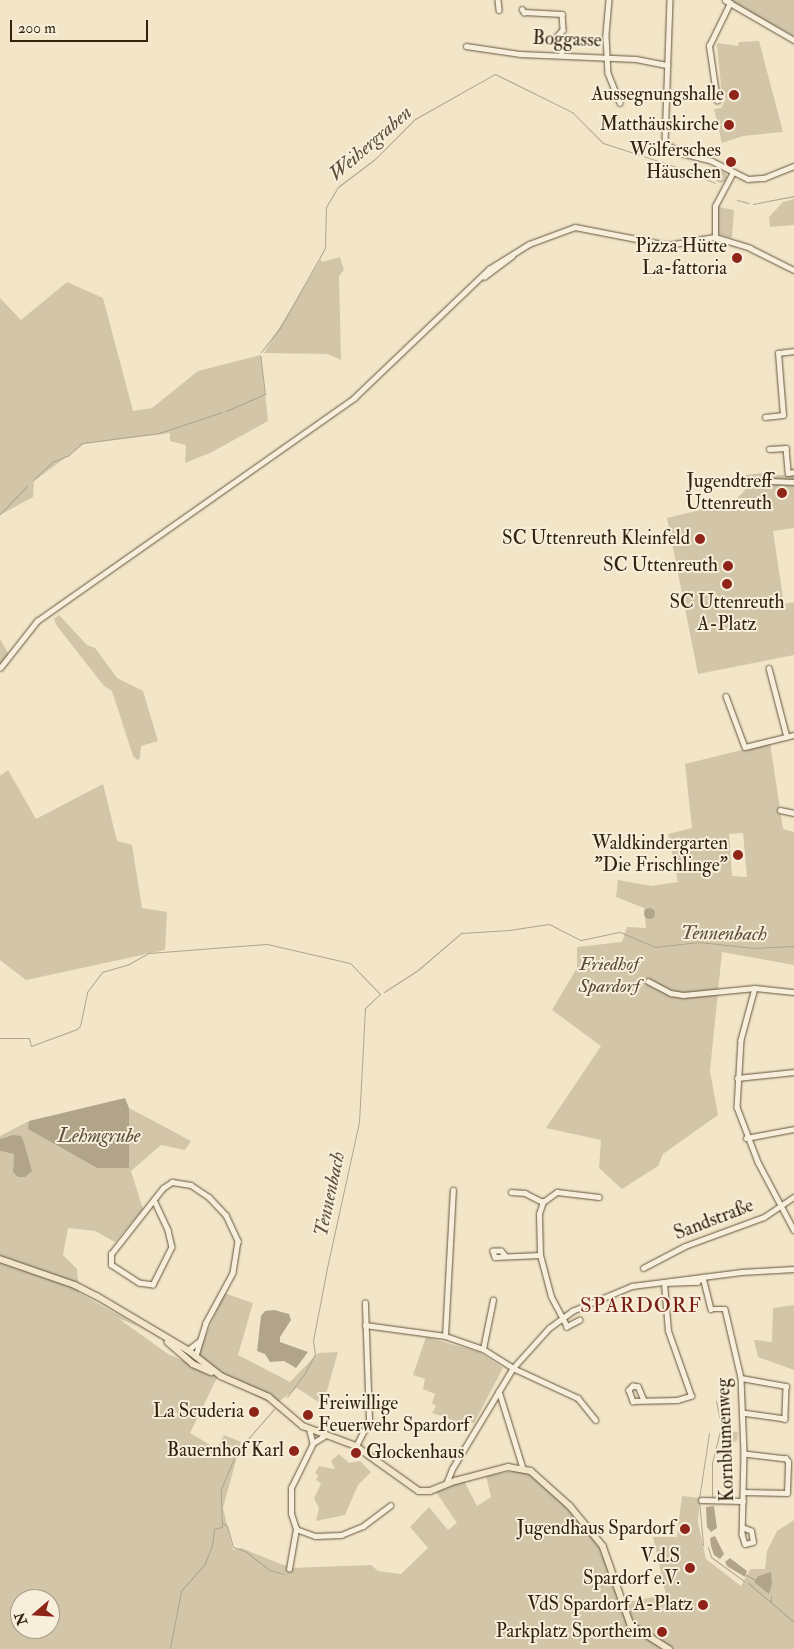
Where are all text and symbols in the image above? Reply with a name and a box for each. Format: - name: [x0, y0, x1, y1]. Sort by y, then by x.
- scale bar: [12, 10, 150, 42]
- text: 200 m: [18, 19, 56, 38]
- street label: Boggasse: [532, 27, 602, 53]
- place label: Aussegnungshalle: [591, 84, 724, 106]
- marker: Aussegnungshalle: [728, 89, 740, 101]
- water label: Weihergraben: [324, 100, 416, 186]
- place label: Matthäuskirche: [600, 114, 719, 136]
- marker: Matthäuskirche: [723, 119, 735, 131]
- place label: Wölfersches Häuschen: [630, 140, 721, 184]
- marker: Wölfersches Häuschen: [725, 156, 737, 168]
- place label: Pizza Hütte La-fattoria: [635, 236, 727, 280]
- marker: Pizza Hütte La-fattoria: [731, 252, 743, 264]
- place label: Jugendtreff Uttenreuth: [686, 471, 772, 515]
- marker: Jugendtreff Uttenreuth: [776, 487, 788, 499]
- place label: SC Uttenreuth Kleinfeld: [502, 528, 690, 550]
- marker: SC Uttenreuth Kleinfeld: [694, 533, 706, 545]
- place label: SC Uttenreuth: [603, 555, 718, 577]
- marker: SC Uttenreuth: [722, 560, 734, 572]
- marker: SC Uttenreuth A-Platz: [721, 578, 733, 590]
- place label: SC Uttenreuth A-Platz: [670, 592, 784, 636]
- place label: Waldkindergarten "Die Frischlinge": [592, 833, 728, 877]
- marker: Waldkindergarten "Die Frischlinge": [732, 849, 744, 861]
- water label: Tennenbach: [681, 920, 767, 946]
- park label: Friedhof Spardorf: [578, 954, 640, 998]
- water label: Lehmgrube: [58, 1123, 140, 1147]
- water label: Tennenbach: [308, 1149, 350, 1239]
- street label: Sandstraße: [671, 1194, 757, 1246]
- district label: SPARDORF: [579, 1293, 703, 1319]
- street label: Kornblumenweg: [712, 1378, 740, 1502]
- place label: Freiwillige Feuerwehr Spardorf: [318, 1393, 470, 1437]
- place label: La Scuderia: [153, 1401, 244, 1423]
- marker: La Scuderia: [248, 1406, 260, 1418]
- marker: Freiwillige Feuerwehr Spardorf: [302, 1409, 314, 1421]
- place label: Bauernhof Karl: [167, 1440, 284, 1462]
- place label: Glockenhaus: [366, 1442, 464, 1464]
- marker: Bauernhof Karl: [288, 1445, 300, 1457]
- marker: Glockenhaus: [350, 1447, 362, 1459]
- place label: Jugendhaus Spardorf: [517, 1518, 675, 1540]
- marker: Jugendhaus Spardorf: [679, 1523, 691, 1535]
- place label: V.d.S Spardorf e.V.: [583, 1546, 680, 1590]
- marker: V.d.S Spardorf e.V.: [684, 1562, 696, 1574]
- north arrow: [10, 1589, 60, 1639]
- place label: VdS Spardorf A-Platz: [527, 1594, 693, 1616]
- marker: VdS Spardorf A-Platz: [697, 1599, 709, 1611]
- text: N: [11, 1610, 31, 1627]
- place label: Parkplatz Sportheim: [496, 1621, 652, 1643]
- marker: Parkplatz Sportheim: [656, 1626, 668, 1638]

